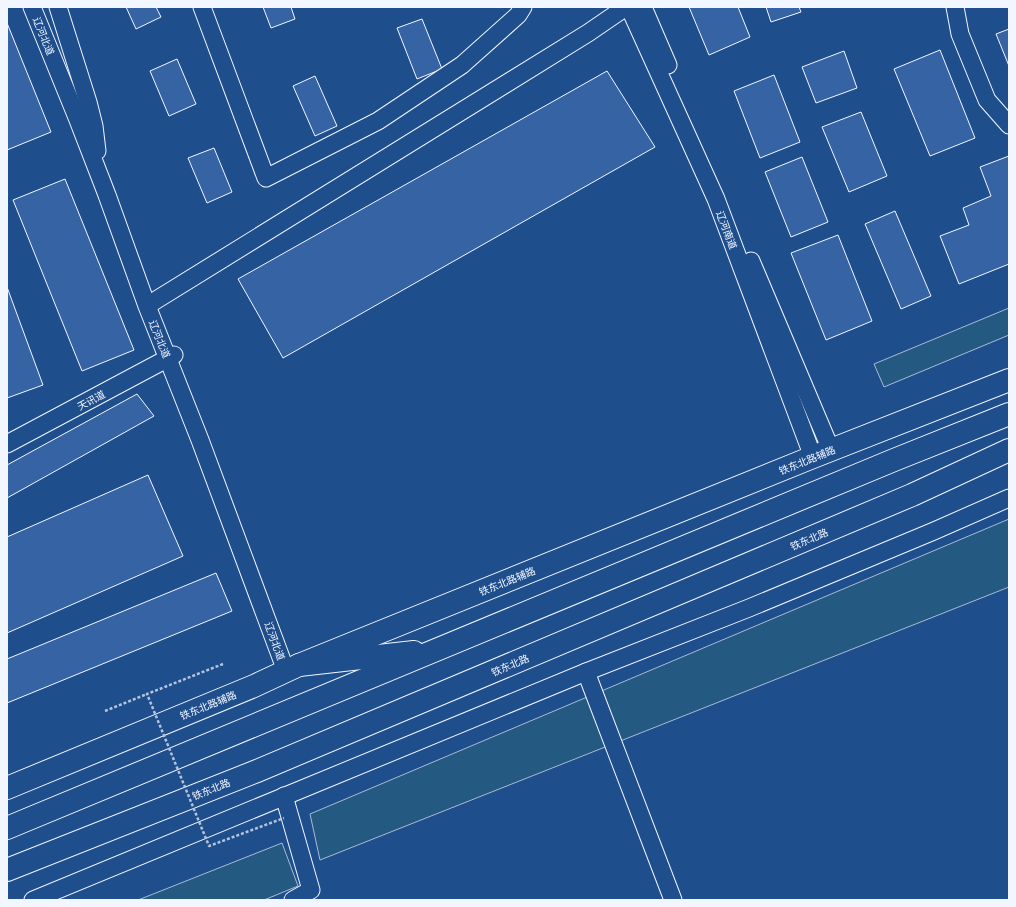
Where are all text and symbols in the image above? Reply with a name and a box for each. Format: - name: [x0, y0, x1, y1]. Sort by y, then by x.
- street label: 辽河北道: [29, 15, 58, 58]
- street label: 辽河南道: [712, 209, 741, 252]
- street label: 辽河北道: [145, 318, 174, 361]
- street label: 天讯道: [74, 387, 108, 414]
- street label: 铁东北路辅路: [777, 442, 838, 479]
- street label: 铁东北路: [788, 525, 831, 554]
- street label: 铁东北路辅路: [477, 563, 538, 600]
- street label: 辽河北道: [261, 620, 288, 663]
- street label: 铁东北路: [489, 651, 532, 680]
- street label: 铁东北路辅路: [178, 687, 239, 724]
- street label: 铁东北路: [190, 775, 233, 804]

